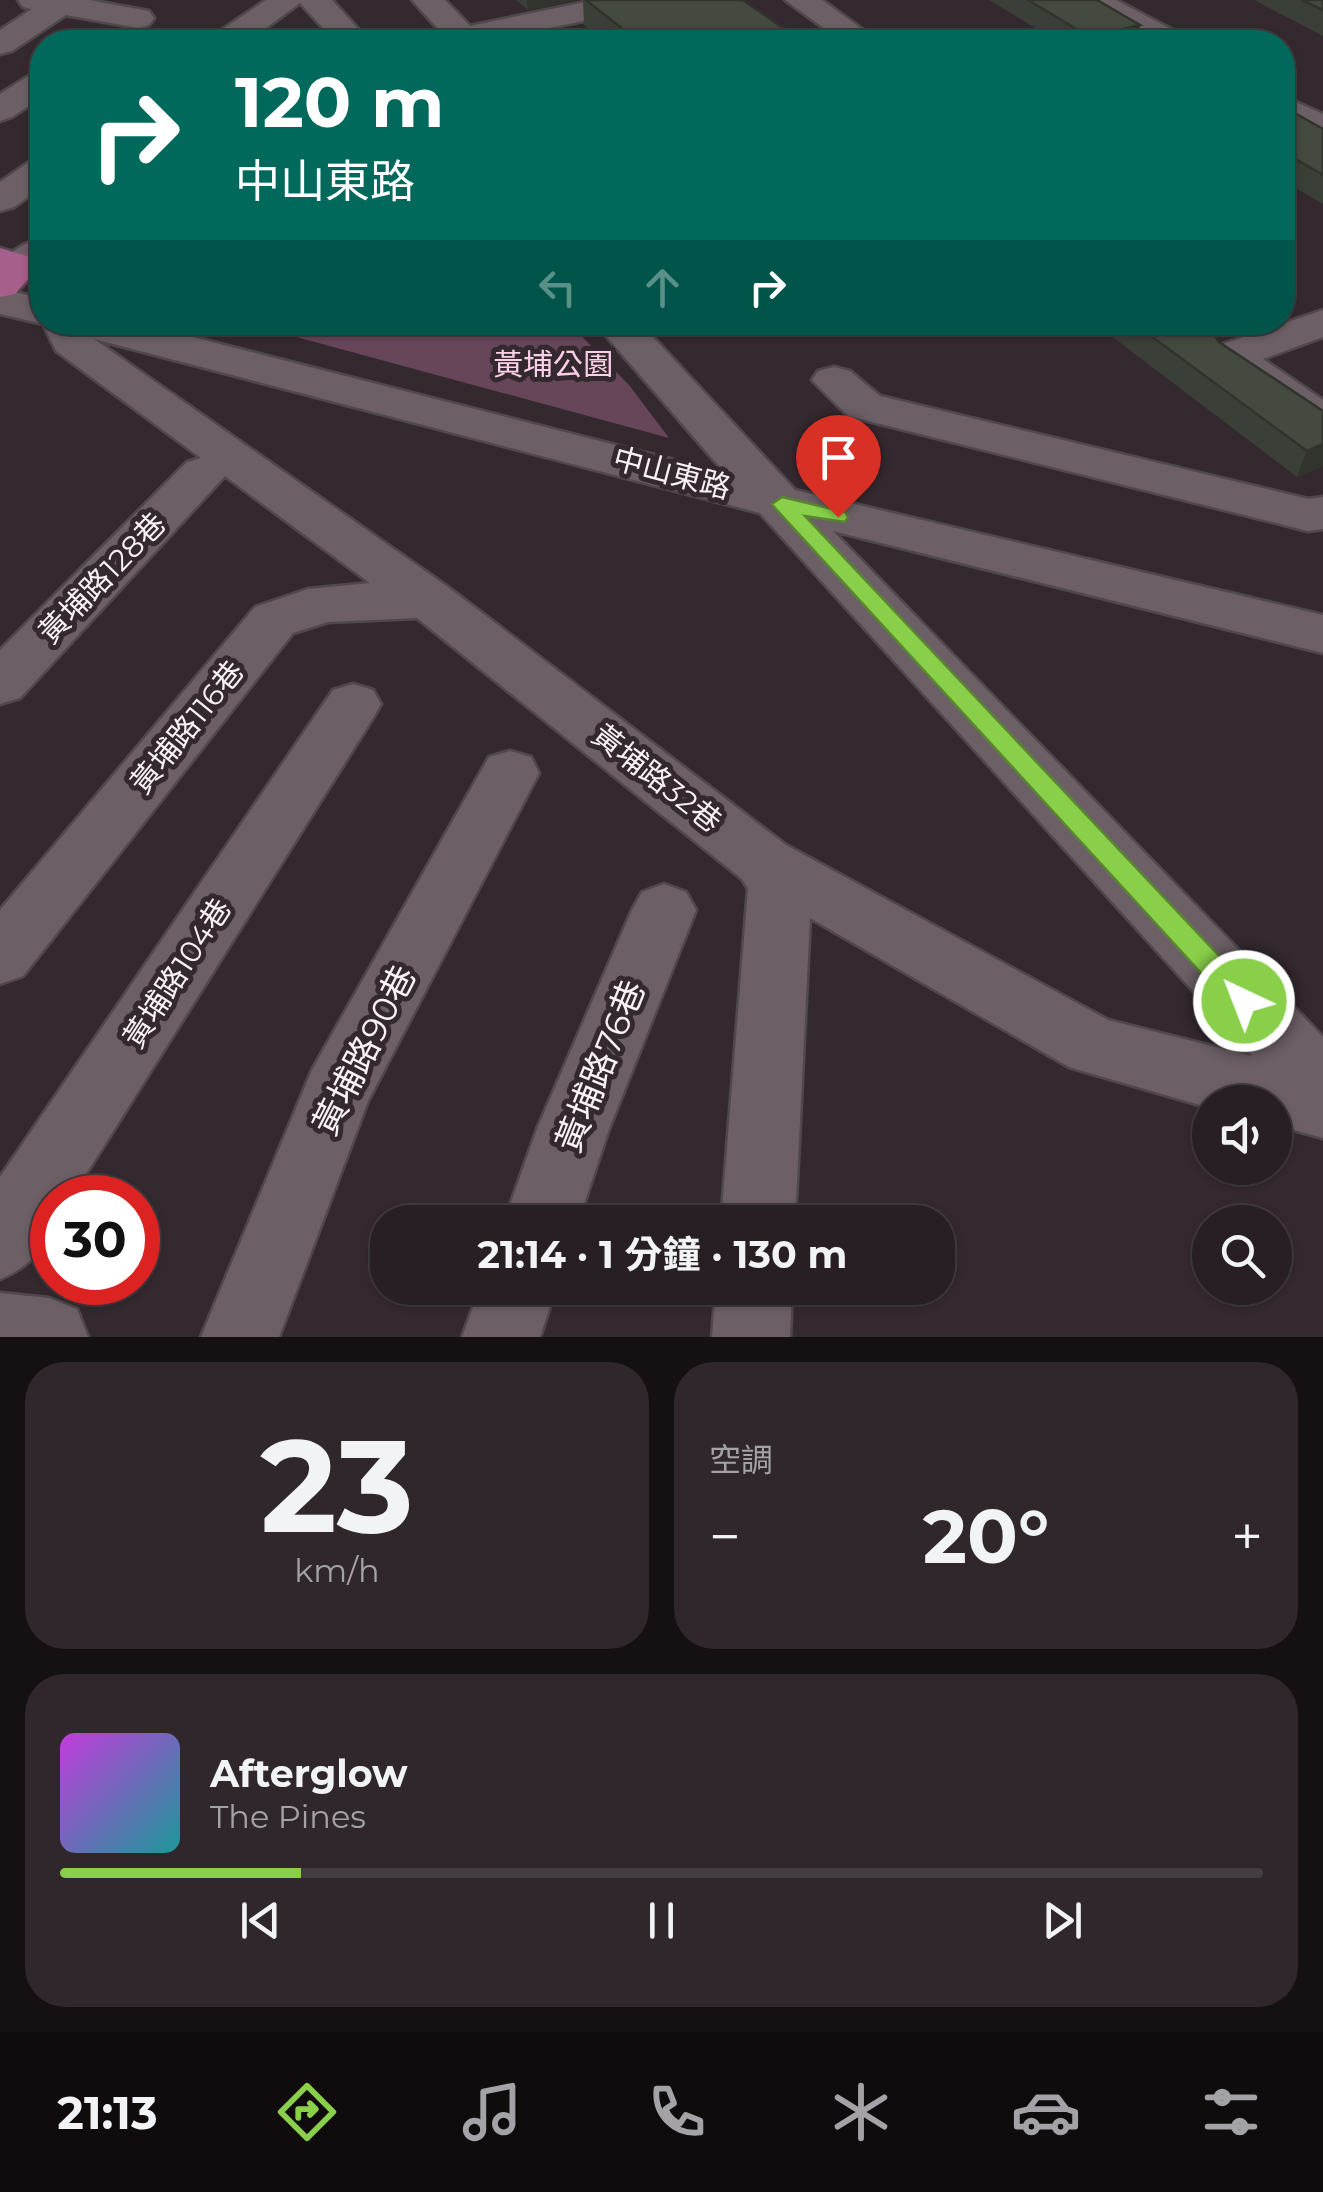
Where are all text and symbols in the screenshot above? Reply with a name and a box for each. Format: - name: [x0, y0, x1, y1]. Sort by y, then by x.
- text: 120 m: [235, 59, 445, 145]
- icon: right: [70, 70, 200, 200]
- text: 中山東路: [235, 153, 415, 208]
- icon: left: [530, 260, 585, 315]
- icon: ahead: [635, 260, 690, 315]
- icon: right: [740, 260, 795, 315]
- park label: 黃埔公園: [493, 346, 613, 383]
- pin: [796, 415, 881, 518]
- icon: arrive: [811, 430, 866, 485]
- street label: 中山東路: [609, 440, 735, 506]
- street label: 黃埔路128巷: [31, 505, 173, 651]
- street label: 黃埔路116巷: [122, 653, 252, 801]
- street label: 黃埔路32巷: [585, 716, 729, 840]
- street label: 黃埔路104巷: [115, 891, 239, 1055]
- position arrow: [1192, 949, 1296, 1053]
- street label: 黃埔路90巷: [303, 958, 425, 1142]
- street label: 黃埔路76巷: [546, 974, 654, 1158]
- map controls: [1192, 1085, 1292, 1305]
- button: sound: [1192, 1085, 1292, 1185]
- speed limit sign: 30: [30, 1175, 160, 1305]
- button: search: [1192, 1205, 1292, 1305]
- text: 21:14 · 1 分鐘 · 130 m: [478, 1231, 847, 1278]
- text: 23: [260, 1406, 414, 1565]
- text: 空調: [709, 1440, 773, 1479]
- text: 20°: [923, 1490, 1049, 1582]
- text: −: [709, 1503, 741, 1570]
- text: +: [1231, 1503, 1263, 1570]
- text: km/h: [294, 1551, 380, 1590]
- text: Afterglow: [210, 1750, 408, 1797]
- text: The Pines: [210, 1797, 366, 1836]
- icon: previous: [233, 1893, 288, 1948]
- icon: pause: [634, 1893, 689, 1948]
- icon: next: [1035, 1893, 1090, 1948]
- icon: directions: [272, 2077, 342, 2147]
- icon: music: [457, 2077, 527, 2147]
- icon: phone: [642, 2077, 712, 2147]
- icon: climate: [826, 2077, 896, 2147]
- icon: car: [1011, 2077, 1081, 2147]
- icon: filters: [1196, 2077, 1266, 2147]
- text: 21:13: [57, 2085, 158, 2140]

